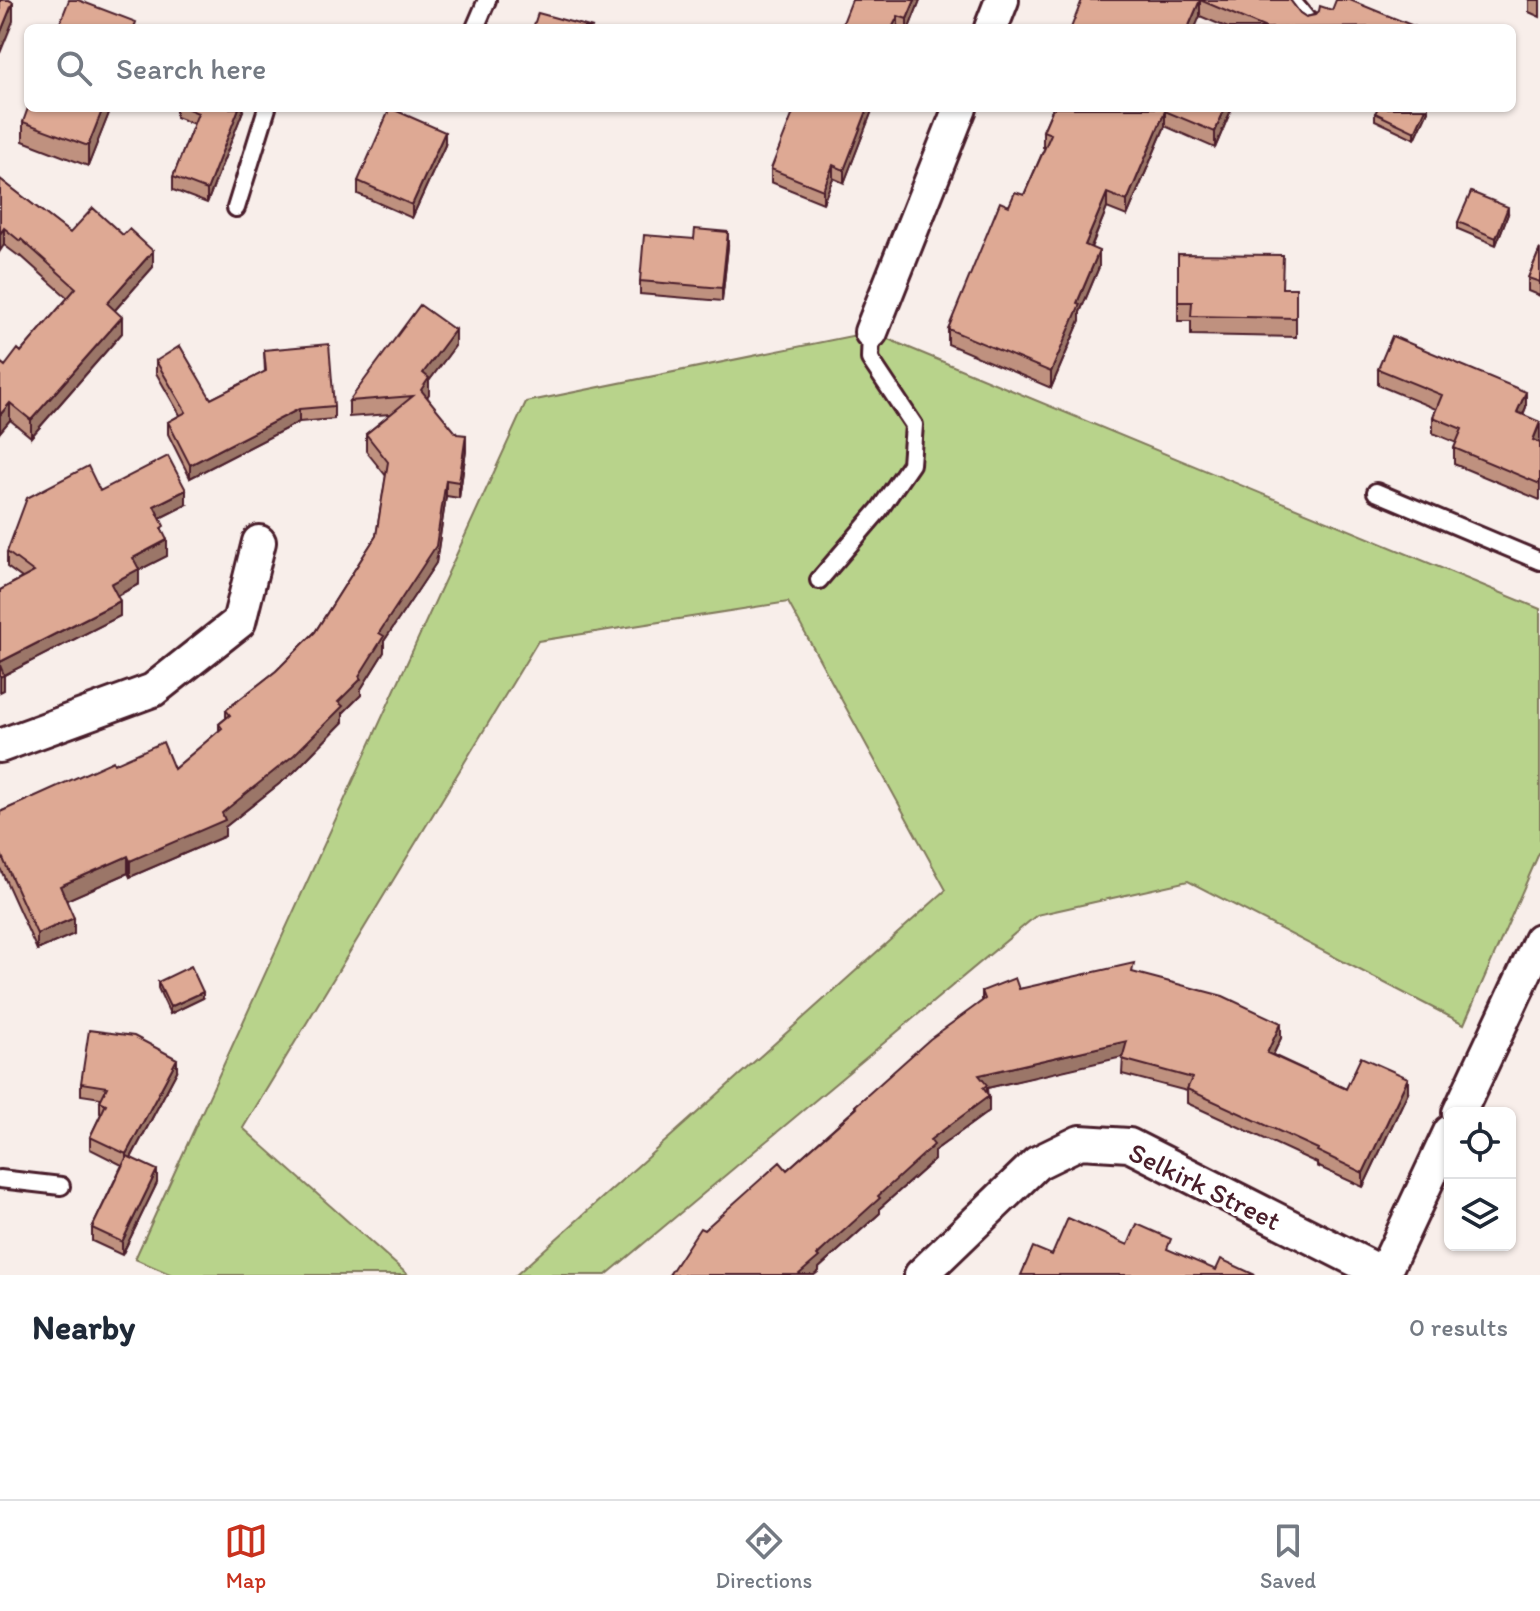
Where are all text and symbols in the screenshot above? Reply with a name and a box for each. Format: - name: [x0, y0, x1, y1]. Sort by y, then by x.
- search box: [24, 24, 1516, 112]
- icon: search: [52, 46, 96, 90]
- text: Search here: [116, 50, 266, 87]
- map controls: [1444, 1107, 1516, 1251]
- button: locate: [1444, 1107, 1516, 1179]
- street label: Selkirk Street: [1123, 1135, 1287, 1237]
- button: layers: [1444, 1179, 1516, 1251]
- text: Nearby: [32, 1307, 135, 1348]
- text: 0 results: [1409, 1311, 1508, 1343]
- tab: Map: [224, 1519, 268, 1594]
- tab: Directions: [716, 1519, 812, 1594]
- tab: Saved: [1260, 1519, 1316, 1594]

